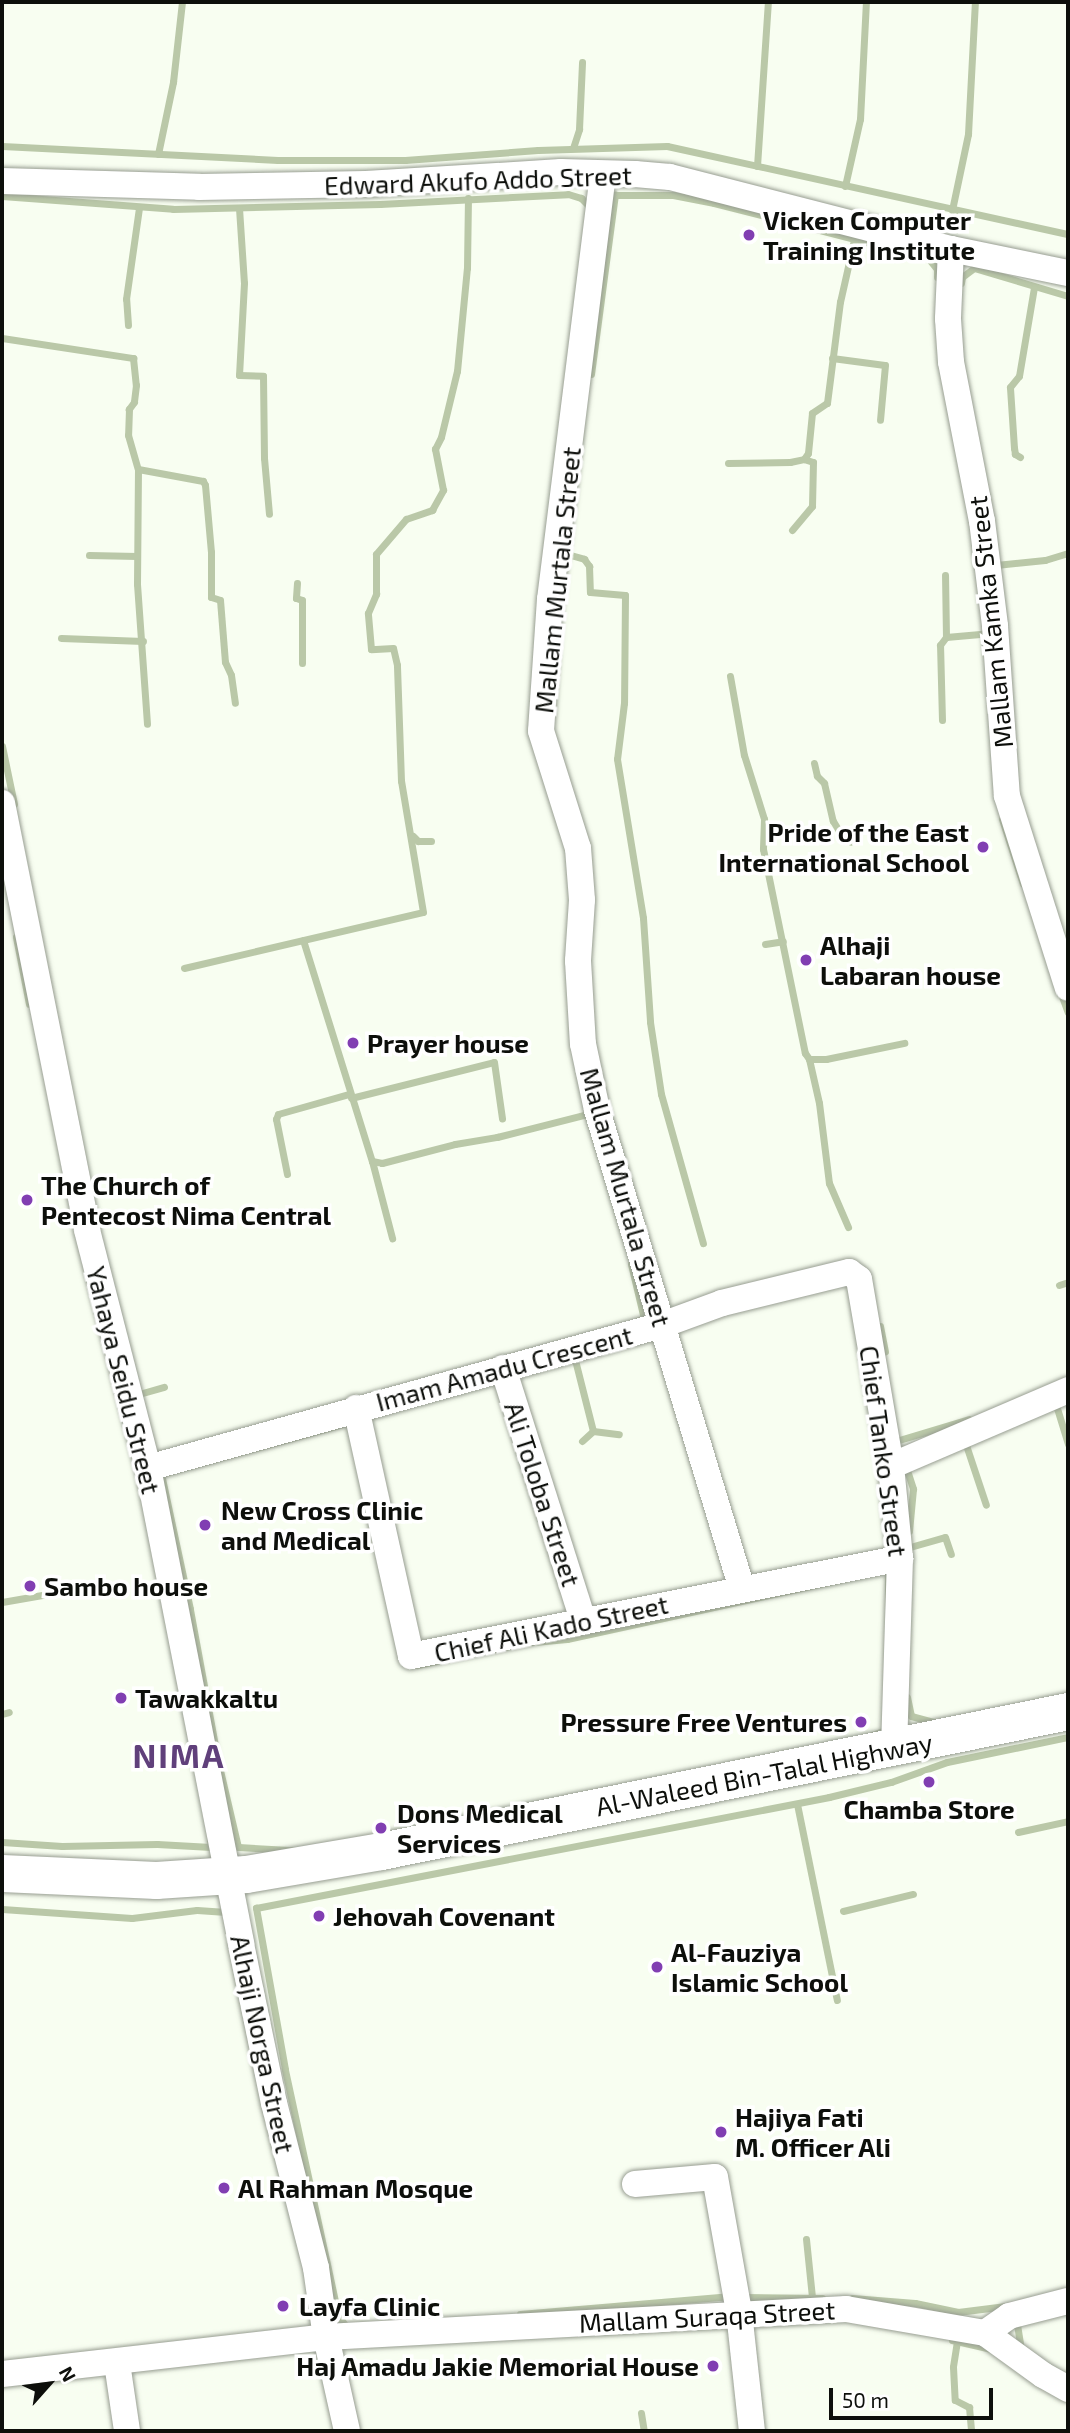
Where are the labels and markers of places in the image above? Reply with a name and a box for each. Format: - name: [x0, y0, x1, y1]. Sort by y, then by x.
- place label: Vicken Computer Training Institute: [763, 204, 975, 266]
- marker: Vicken Computer Training Institute: [741, 227, 757, 243]
- place label: Pride of the East International School: [718, 816, 969, 878]
- marker: Pride of the East International School: [975, 839, 991, 855]
- place label: Alhaji Labaran house: [820, 929, 1001, 990]
- marker: Alhaji Labaran house: [798, 952, 814, 968]
- place label: Prayer house: [367, 1027, 530, 1059]
- marker: Prayer house: [345, 1035, 361, 1051]
- place label: The Church of Pentecost Nima Central: [41, 1169, 331, 1230]
- marker: The Church of Pentecost Nima Central: [19, 1192, 35, 1208]
- place label: New Cross Clinic and Medical: [221, 1494, 424, 1556]
- marker: New Cross Clinic and Medical: [195, 1515, 215, 1535]
- place label: Sambo house: [44, 1570, 208, 1602]
- marker: Sambo house: [22, 1578, 38, 1594]
- place label: Tawakkaltu: [135, 1682, 278, 1714]
- marker: Tawakkaltu: [113, 1690, 129, 1706]
- place label: Pressure Free Ventures: [560, 1706, 847, 1738]
- marker: Pressure Free Ventures: [853, 1714, 869, 1730]
- marker: Chamba Store: [921, 1774, 937, 1790]
- place label: Chamba Store: [843, 1793, 1015, 1825]
- place label: Dons Medical Services: [397, 1797, 563, 1858]
- marker: Dons Medical Services: [371, 1818, 391, 1838]
- place label: Jehovah Covenant: [333, 1900, 555, 1932]
- marker: Jehovah Covenant: [311, 1908, 327, 1924]
- place label: Al-Fauziya Islamic School: [671, 1936, 848, 1997]
- marker: Al-Fauziya Islamic School: [649, 1959, 665, 1975]
- place label: Hajiya Fati M. Officer Ali: [735, 2101, 892, 2162]
- marker: Hajiya Fati M. Officer Ali: [713, 2124, 729, 2140]
- place label: Al Rahman Mosque: [238, 2172, 474, 2204]
- marker: Al Rahman Mosque: [216, 2180, 232, 2196]
- place label: Layfa Clinic: [299, 2290, 440, 2322]
- marker: Layfa Clinic: [273, 2296, 293, 2316]
- place label: Haj Amadu Jakie Memorial House: [295, 2350, 699, 2382]
- marker: Haj Amadu Jakie Memorial House: [705, 2358, 721, 2374]

